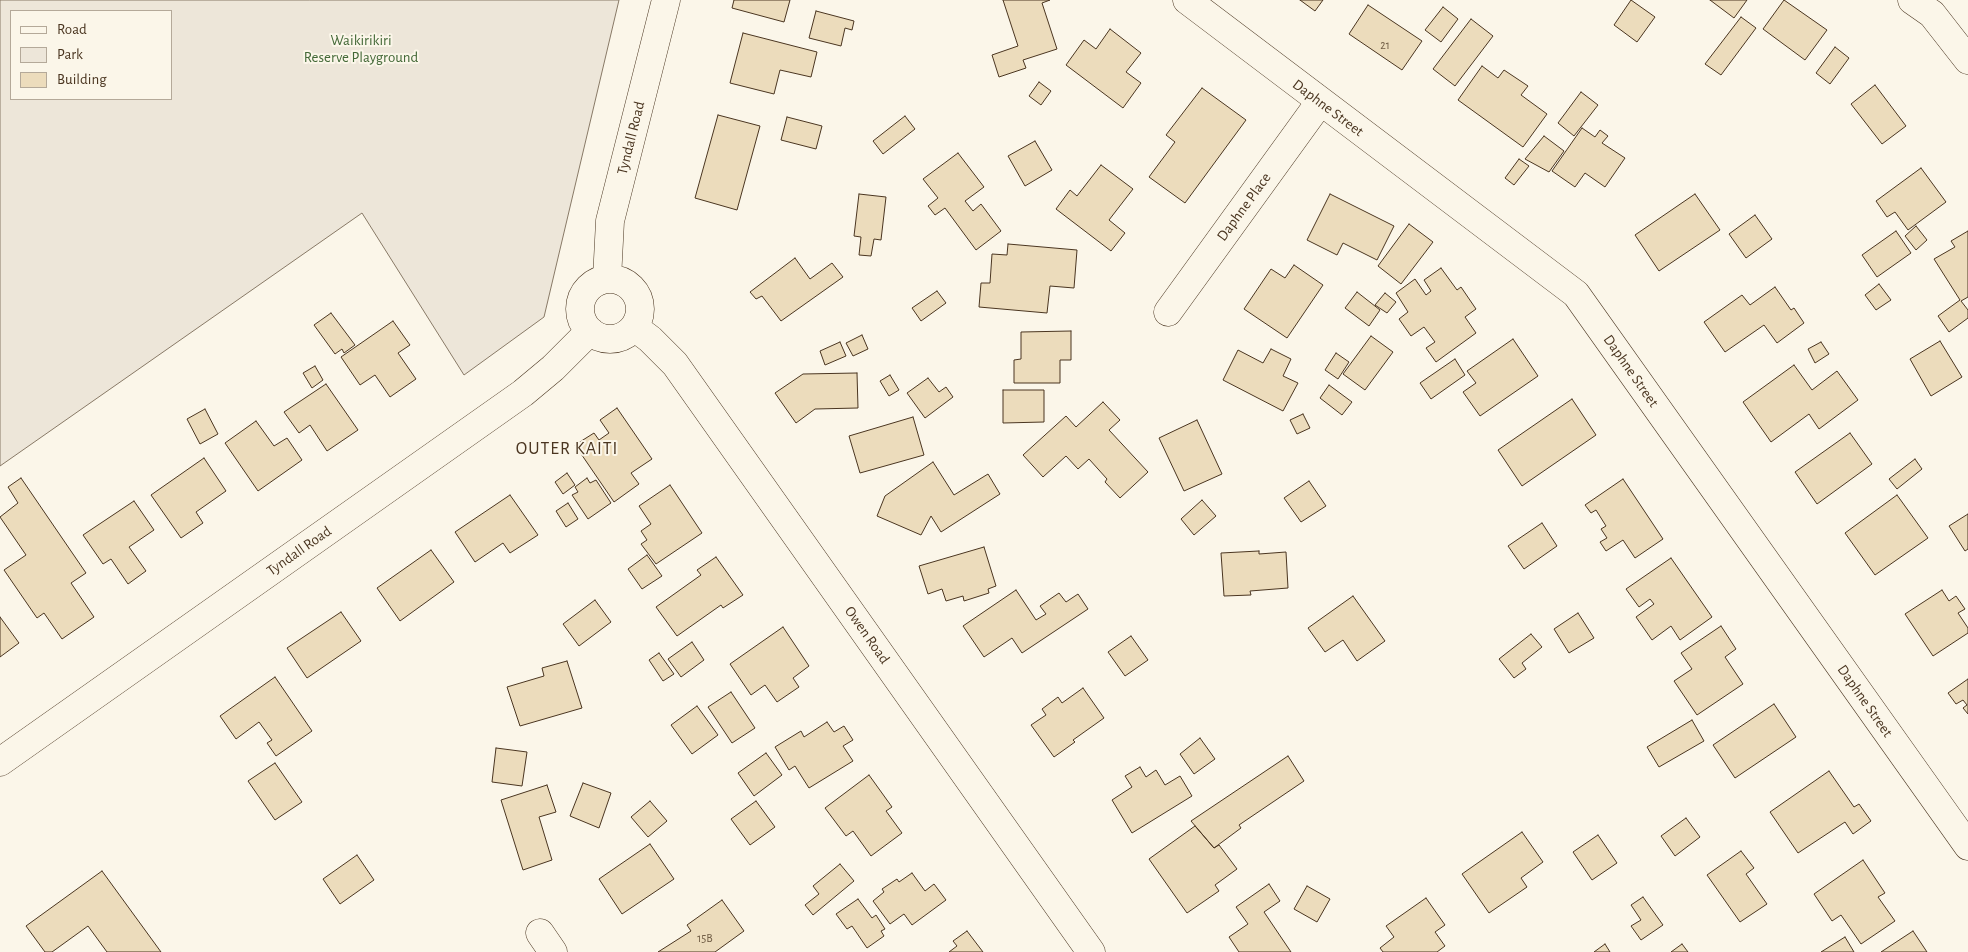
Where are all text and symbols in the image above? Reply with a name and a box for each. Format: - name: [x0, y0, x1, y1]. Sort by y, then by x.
- legend: [10, 10, 172, 100]
- text: Road: [57, 22, 87, 37]
- park label: Waikirikiri Reserve Playground: [304, 31, 418, 66]
- house number: 21: [1380, 38, 1390, 52]
- text: Park: [57, 47, 83, 62]
- text: Building: [57, 72, 107, 87]
- street label: Daphne Street: [1289, 75, 1367, 141]
- street label: Tyndall Road: [613, 99, 649, 177]
- street label: Daphne Place: [1213, 169, 1275, 245]
- street label: Daphne Street: [1599, 331, 1663, 411]
- district label: OUTER KAITI: [514, 438, 620, 460]
- street label: Tyndall Road: [263, 522, 335, 580]
- street label: Owen Road: [841, 603, 893, 667]
- street label: Daphne Street: [1833, 661, 1897, 741]
- house number: 15B: [697, 931, 713, 945]

